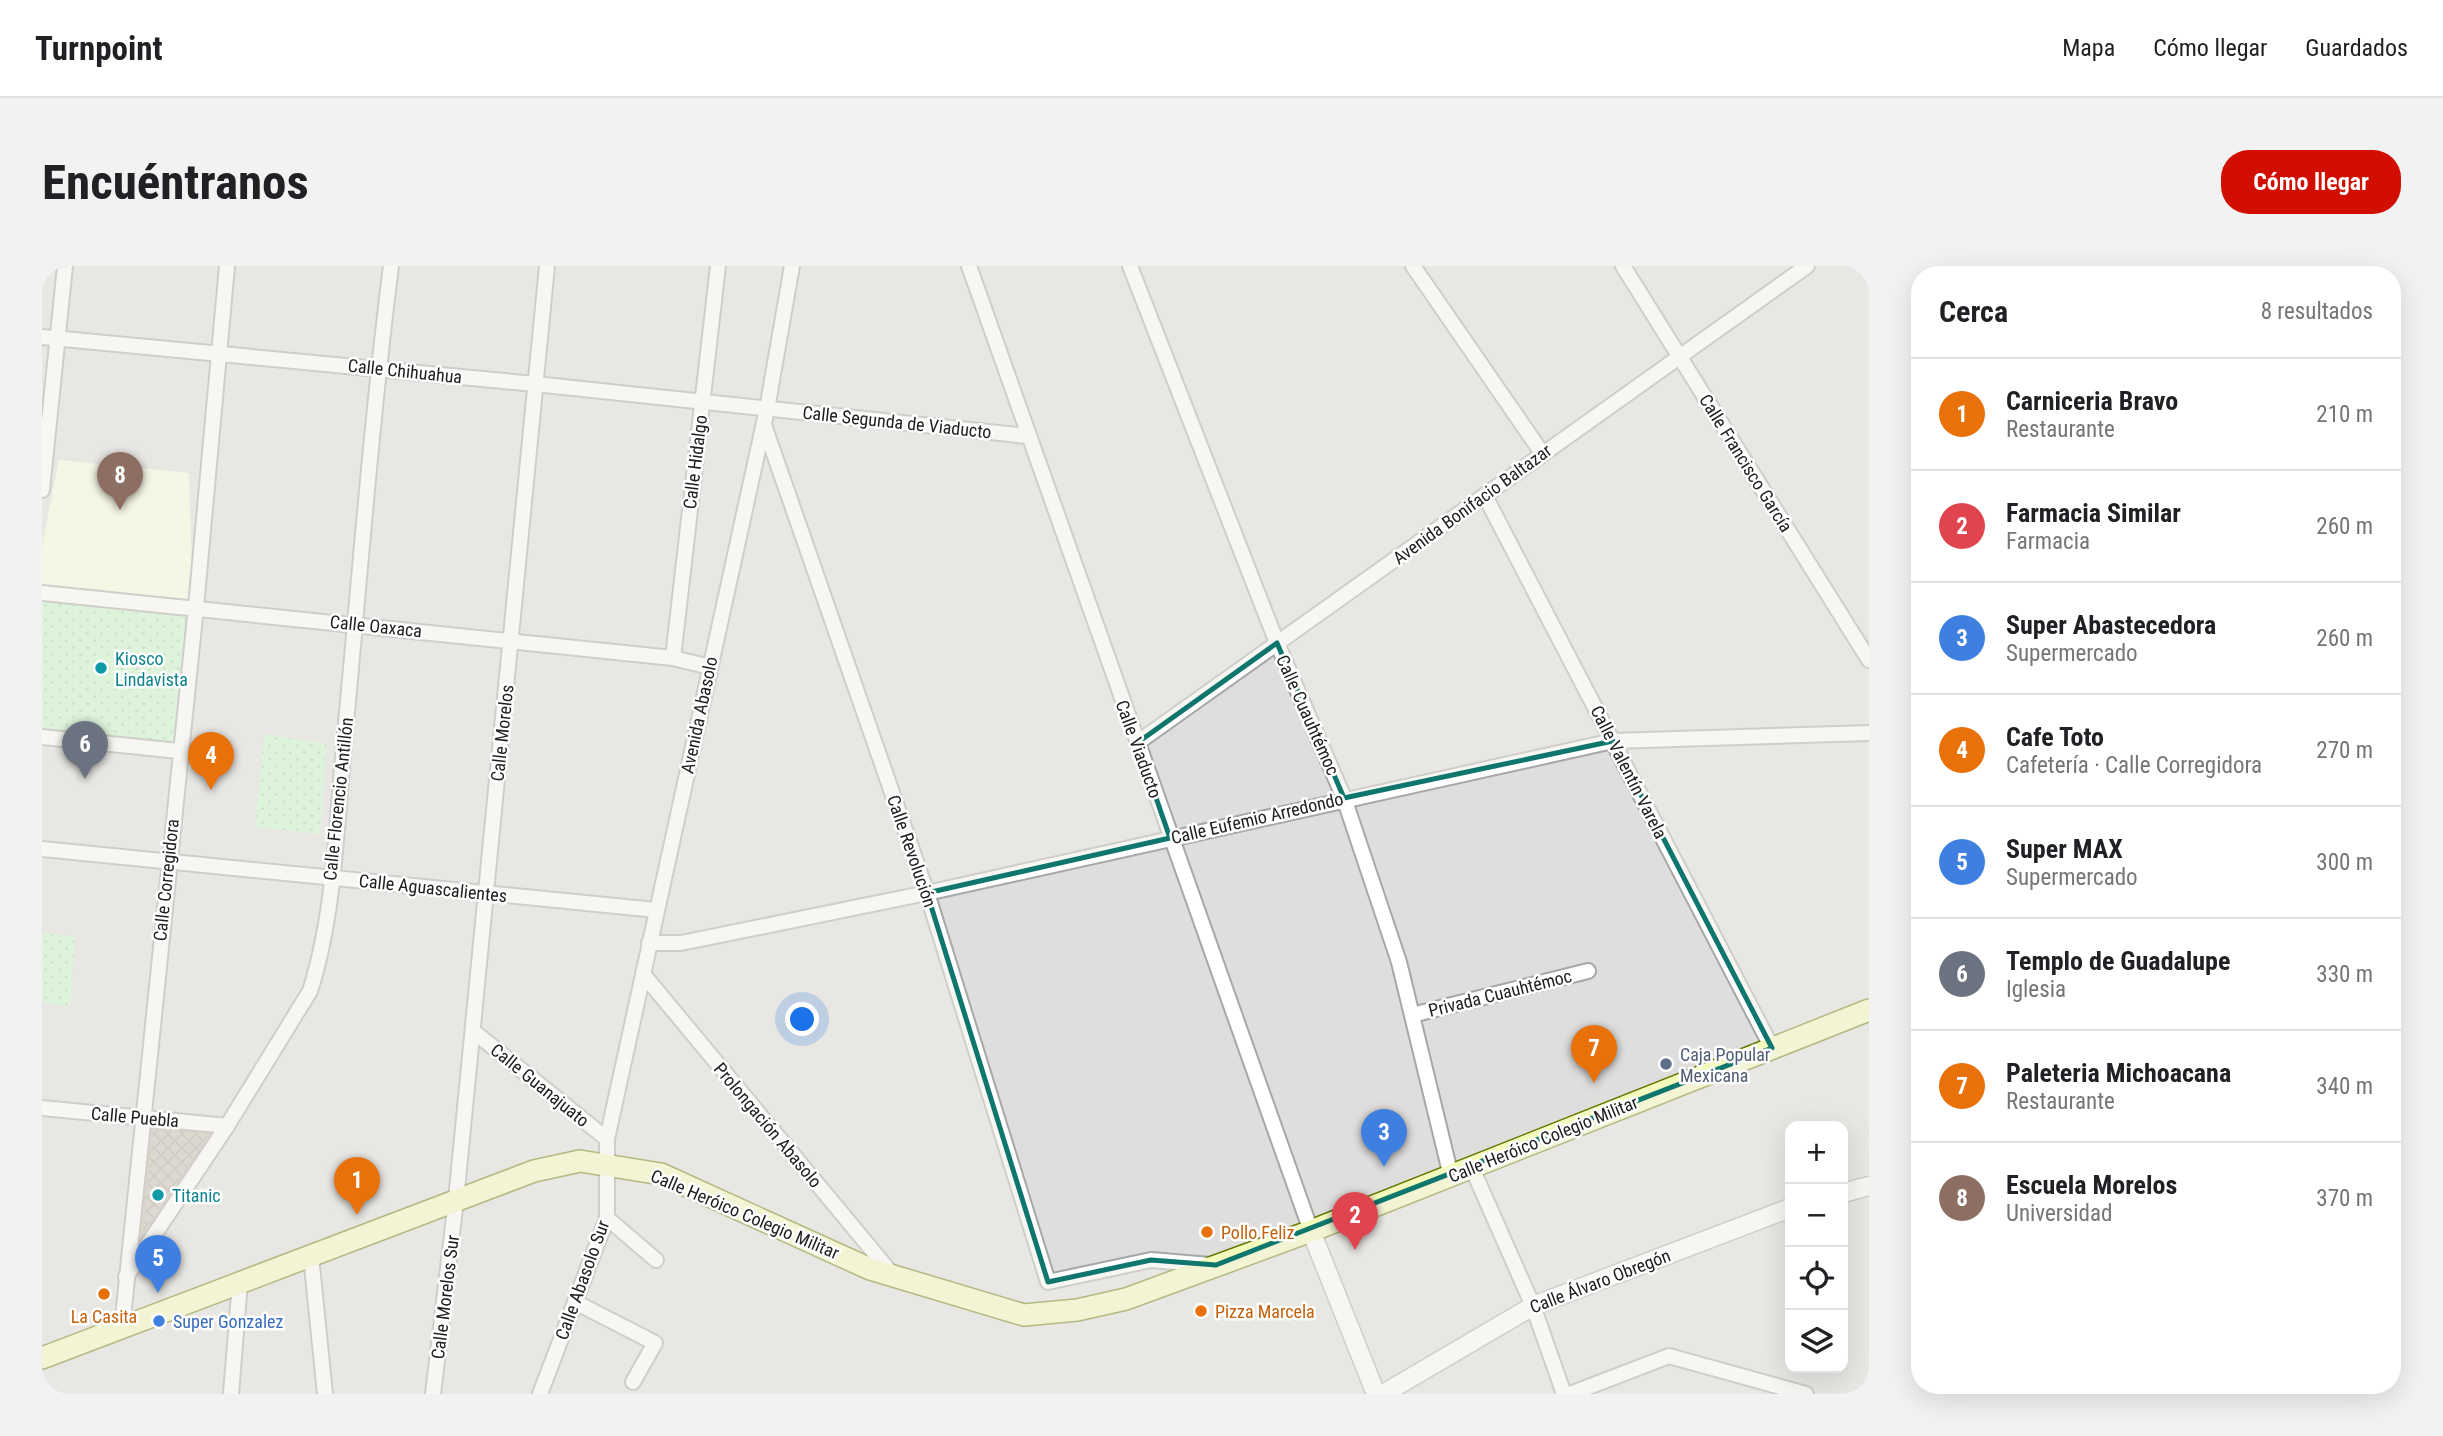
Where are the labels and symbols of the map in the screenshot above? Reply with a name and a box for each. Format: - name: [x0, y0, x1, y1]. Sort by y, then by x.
- street label: Calle Chihuahua: [347, 355, 463, 387]
- street label: Calle Francisco García: [1695, 390, 1797, 536]
- street label: Calle Segunda de Viaducto: [801, 402, 993, 442]
- street label: Calle Hidalgo: [679, 414, 711, 510]
- street label: Avenida Bonifacio Baltazar: [1389, 439, 1556, 569]
- pin: 8: [97, 452, 143, 510]
- street label: Calle Oaxaca: [329, 611, 423, 641]
- place label: Kiosco Lindavista: [115, 648, 188, 690]
- street label: Calle Cuauhtémoc: [1272, 652, 1344, 778]
- street label: Avenida Abasolo: [676, 655, 722, 775]
- marker: Kiosco Lindavista: [93, 660, 109, 676]
- street label: Calle Morelos: [486, 683, 518, 783]
- street label: Calle Viaducto: [1112, 697, 1166, 801]
- street label: Calle Valentín Varela: [1586, 702, 1672, 842]
- street label: Calle Florencio Antillón: [319, 716, 357, 882]
- pin: 6: [62, 721, 108, 779]
- pin: 4: [188, 732, 234, 790]
- street label: Calle Eufemio Arredondo: [1169, 788, 1345, 848]
- street label: Calle Revolución: [883, 792, 941, 910]
- street label: Calle Corregidora: [149, 818, 183, 942]
- street label: Calle Aguascalientes: [358, 870, 508, 906]
- street label: Privada Cuauhtémoc: [1426, 965, 1574, 1021]
- your location: [785, 1002, 819, 1036]
- pin: 7: [1571, 1025, 1617, 1083]
- street label: Calle Guanajuato: [487, 1039, 593, 1131]
- place label: Caja Popular Mexicana: [1680, 1044, 1771, 1086]
- marker: Caja Popular Mexicana: [1658, 1056, 1674, 1072]
- street label: Prolongación Abasolo: [710, 1058, 826, 1192]
- street label: Calle Heróico Colegio Militar: [1445, 1091, 1641, 1187]
- street label: Calle Puebla: [90, 1103, 180, 1131]
- pin: 3: [1361, 1109, 1407, 1167]
- pin: 1: [334, 1157, 380, 1215]
- street label: Calle Heróico Colegio Militar: [648, 1165, 843, 1263]
- place label: Titanic: [172, 1185, 221, 1206]
- marker: Titanic: [150, 1187, 166, 1203]
- pin: 2: [1332, 1192, 1378, 1250]
- street label: Calle Abasolo Sur: [551, 1217, 614, 1343]
- place label: Pollo Feliz: [1221, 1222, 1294, 1243]
- marker: Pollo Feliz: [1199, 1224, 1215, 1240]
- street label: Calle Morelos Sur: [427, 1233, 463, 1360]
- pin: 5: [135, 1235, 181, 1293]
- street label: Calle Álvaro Obregón: [1527, 1245, 1673, 1317]
- marker: La Casita: [96, 1286, 112, 1302]
- place label: Pizza Marcela: [1215, 1301, 1315, 1322]
- marker: Pizza Marcela: [1193, 1303, 1209, 1319]
- place label: La Casita: [71, 1306, 137, 1327]
- place label: Super Gonzalez: [173, 1311, 283, 1332]
- marker: Super Gonzalez: [151, 1313, 167, 1329]

